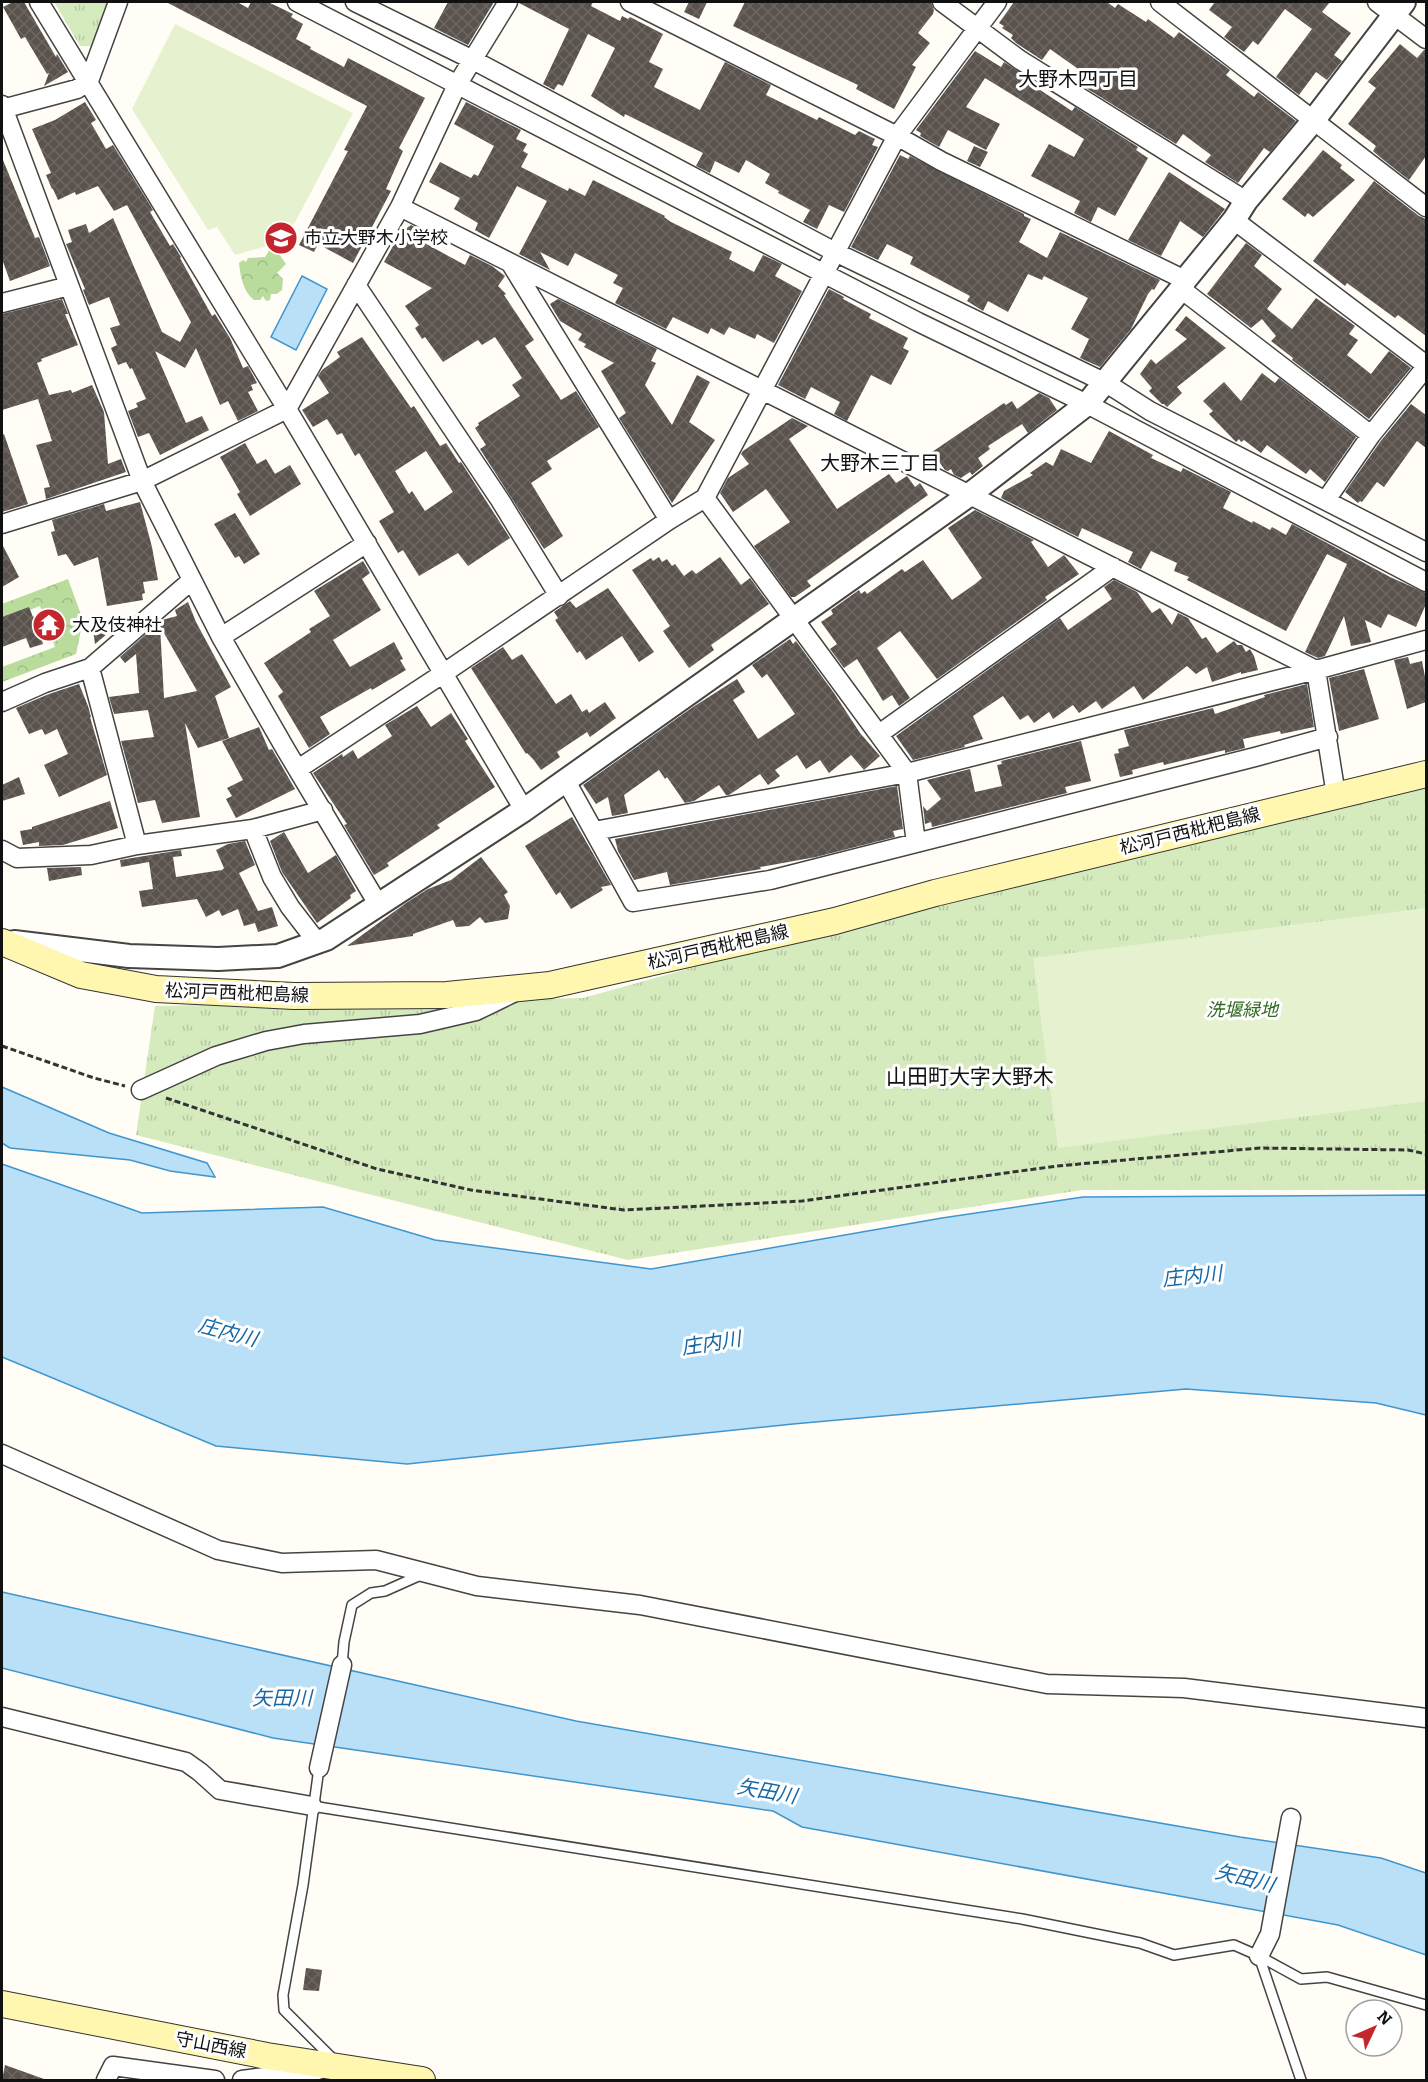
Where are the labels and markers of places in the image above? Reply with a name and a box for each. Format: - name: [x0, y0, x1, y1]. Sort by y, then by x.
- school or university icon: 市立大野木小学校: [263, 220, 299, 256]
- place label: 市立大野木小学校: [304, 227, 448, 249]
- temple icon: 大及伎神社: [31, 607, 67, 643]
- place label: 大及伎神社: [72, 614, 162, 636]

